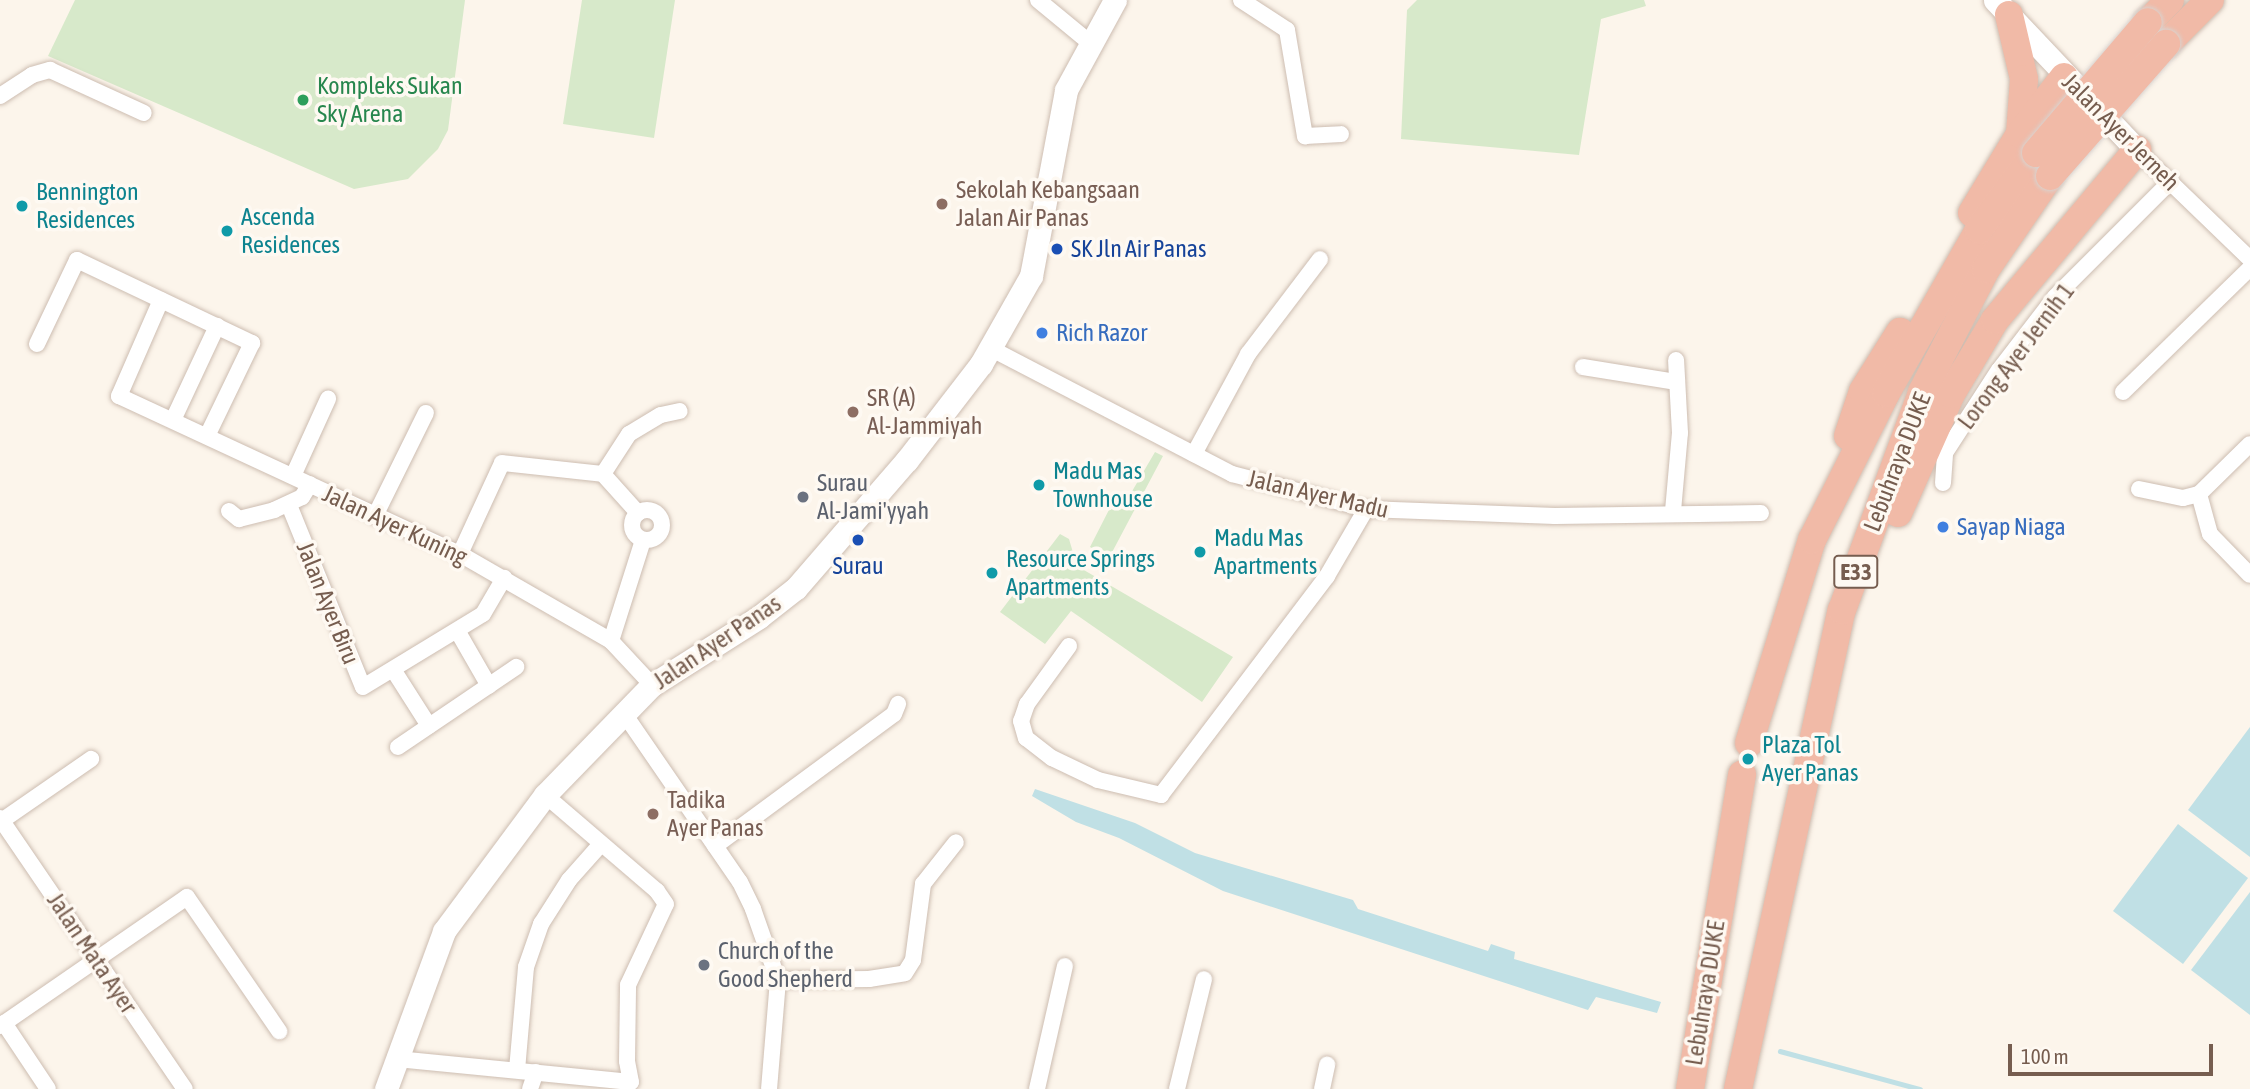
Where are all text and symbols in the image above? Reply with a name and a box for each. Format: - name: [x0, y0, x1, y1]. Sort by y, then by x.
- street label: Jalan Ayer Jerneh: [2056, 67, 2186, 197]
- place label: Kompleks Sukan Sky Arena: [317, 72, 463, 128]
- marker: Kompleks Sukan Sky Arena: [295, 92, 311, 108]
- place label: Sekolah Kebangsaan Jalan Air Panas: [956, 176, 1140, 232]
- place label: Bennington Residences: [36, 178, 139, 234]
- marker: Sekolah Kebangsaan Jalan Air Panas: [934, 196, 950, 212]
- marker: Bennington Residences: [14, 198, 30, 214]
- place label: Ascenda Residences: [241, 203, 340, 259]
- marker: Ascenda Residences: [219, 223, 235, 239]
- place label: SK Jln Air Panas: [1071, 235, 1206, 263]
- marker: SK Jln Air Panas: [1049, 241, 1065, 257]
- street label: Lorong Ayer Jernih 1: [1952, 277, 2080, 435]
- place label: Rich Razor: [1056, 319, 1147, 347]
- marker: Rich Razor: [1034, 325, 1050, 341]
- place label: SR (A) Al-Jammiyah: [867, 384, 982, 440]
- street label: Lebuhraya DUKE: [1857, 389, 1937, 535]
- marker: SR (A) Al-Jammiyah: [845, 404, 861, 420]
- place label: Madu Mas Townhouse: [1053, 457, 1153, 513]
- street label: Jalan Ayer Madu: [1245, 464, 1391, 524]
- place label: Surau Al-Jami'yyah: [817, 469, 929, 525]
- marker: Madu Mas Townhouse: [1031, 477, 1047, 493]
- street label: Jalan Ayer Kuning: [318, 479, 472, 571]
- marker: Surau Al-Jami'yyah: [795, 489, 811, 505]
- place label: Sayap Niaga: [1957, 513, 2066, 541]
- marker: Sayap Niaga: [1935, 519, 1951, 535]
- place label: Madu Mas Apartments: [1214, 524, 1317, 580]
- marker: Surau: [850, 532, 866, 548]
- street label: Jalan Ayer Biru: [290, 538, 366, 668]
- marker: Madu Mas Apartments: [1192, 544, 1208, 560]
- place label: Resource Springs Apartments: [1006, 545, 1155, 601]
- place label: Surau: [832, 552, 884, 580]
- road number: E33: [1833, 552, 1879, 592]
- marker: Resource Springs Apartments: [984, 565, 1000, 581]
- street label: Jalan Ayer Panas: [648, 589, 786, 695]
- place label: Plaza Tol Ayer Panas: [1762, 731, 1858, 787]
- marker: Plaza Tol Ayer Panas: [1740, 751, 1756, 767]
- place label: Tadika Ayer Panas: [667, 786, 763, 842]
- marker: Tadika Ayer Panas: [645, 806, 661, 822]
- street label: Jalan Mata Ayer: [41, 887, 143, 1019]
- street label: Lebuhraya DUKE: [1679, 919, 1731, 1067]
- place label: Church of the Good Shepherd: [718, 937, 853, 993]
- marker: Church of the Good Shepherd: [696, 957, 712, 973]
- scale bar: [2012, 1030, 2217, 1074]
- text: 100 m: [2021, 1044, 2069, 1068]

